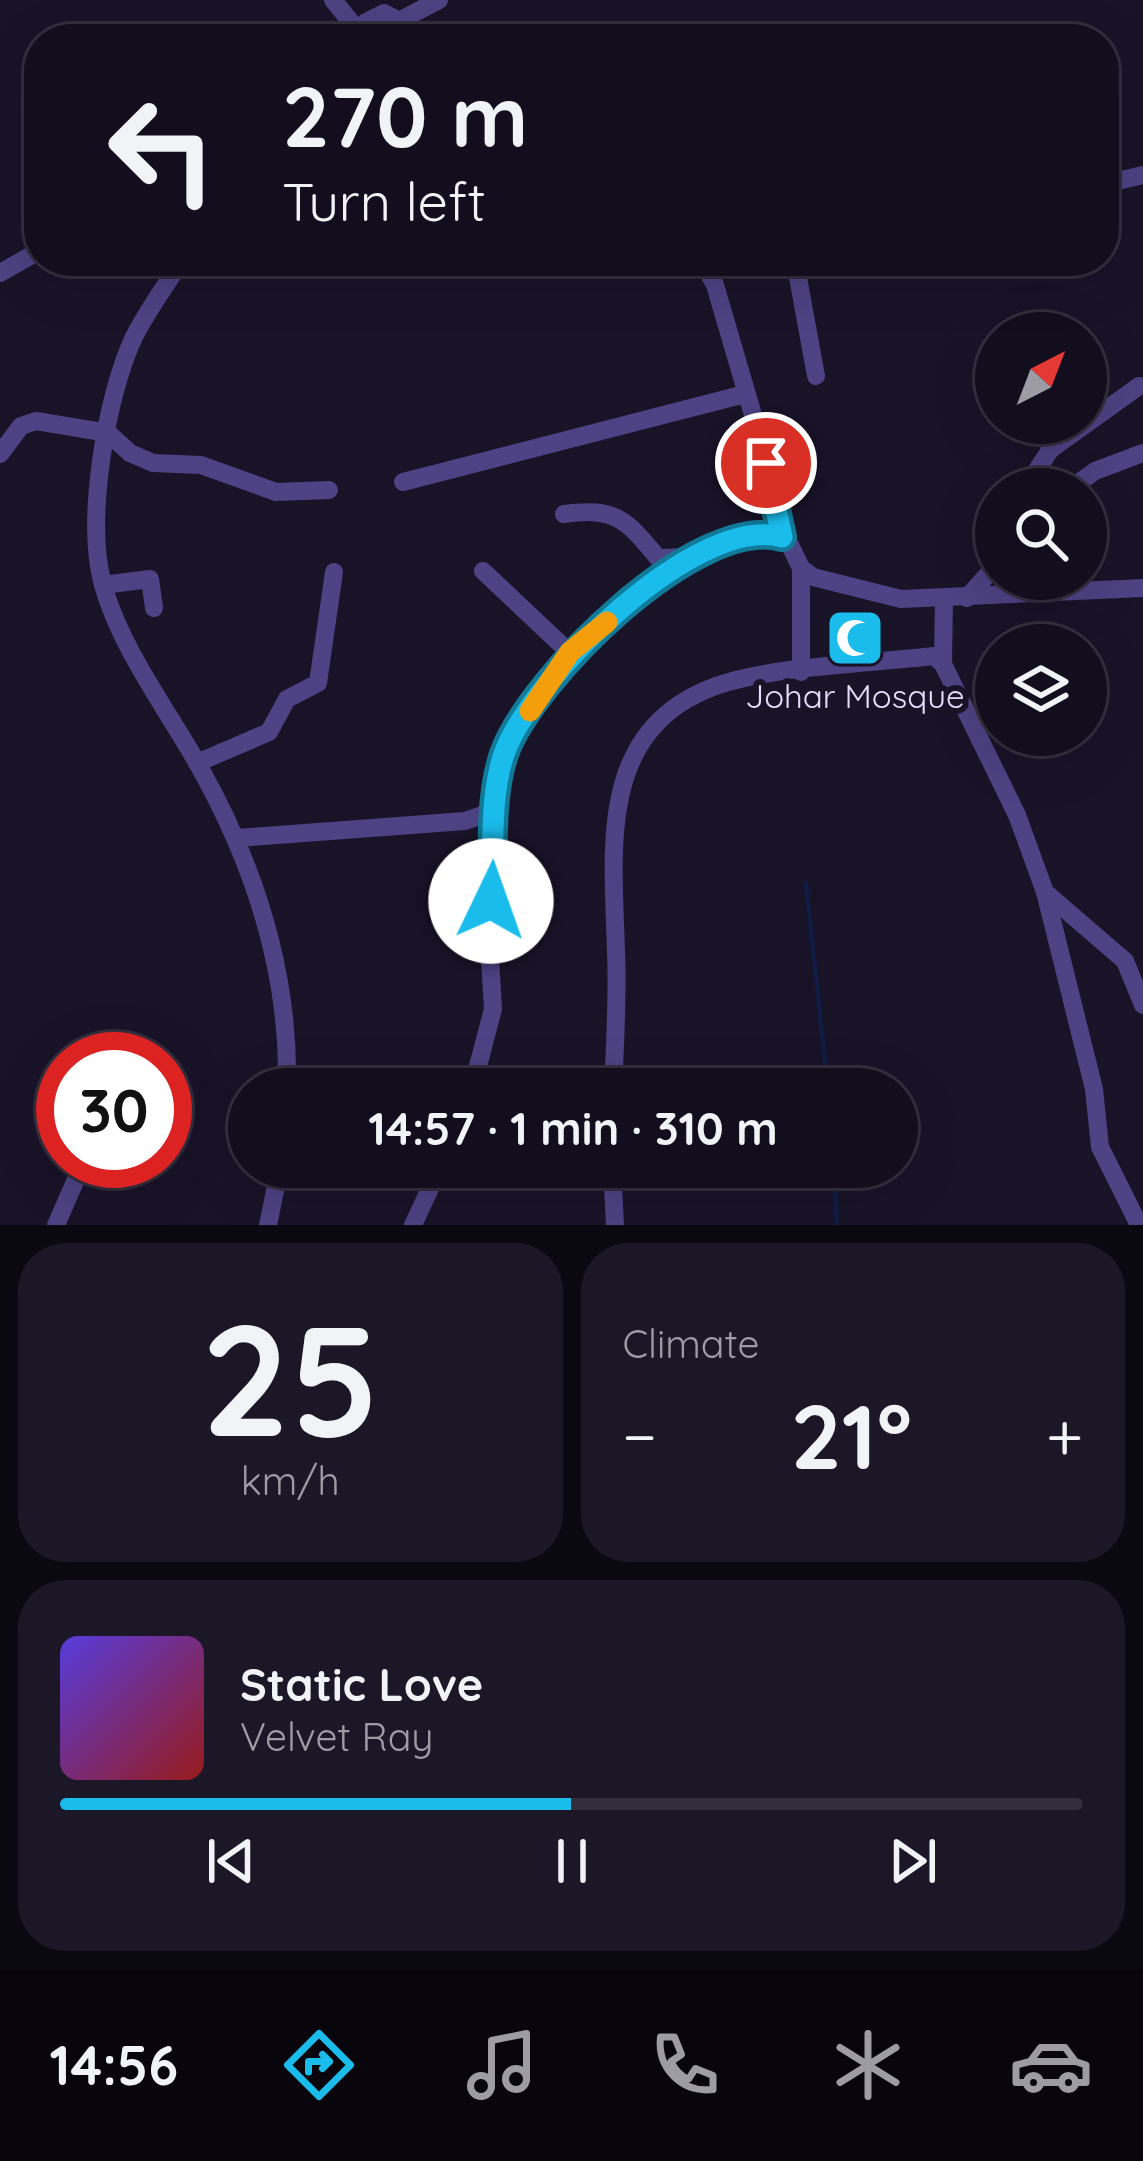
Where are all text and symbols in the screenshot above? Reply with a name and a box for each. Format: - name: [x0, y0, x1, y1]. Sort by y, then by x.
- text: 270 m: [282, 63, 528, 168]
- icon: left: [84, 72, 240, 228]
- text: Turn left: [282, 167, 486, 235]
- north arrow: [975, 312, 1107, 444]
- map controls: [975, 312, 1107, 756]
- pin: [715, 412, 817, 514]
- icon: arrive: [733, 430, 799, 496]
- button: search: [975, 468, 1107, 600]
- mosque icon: Johar Mosque: [824, 607, 886, 669]
- button: layers: [975, 624, 1107, 756]
- place label: Johar Mosque: [745, 675, 965, 716]
- position arrow: [428, 838, 554, 964]
- speed limit sign: 30: [36, 1032, 192, 1188]
- text: 14:57 · 1 min · 310 m: [368, 1100, 778, 1156]
- text: 25: [201, 1280, 380, 1475]
- text: Climate: [623, 1319, 760, 1368]
- text: 21°: [791, 1379, 912, 1492]
- text: −: [623, 1394, 657, 1477]
- text: +: [1046, 1394, 1083, 1477]
- text: km/h: [241, 1456, 340, 1505]
- text: Static Love: [240, 1656, 483, 1712]
- text: Velvet Ray: [240, 1712, 433, 1761]
- icon: previous: [198, 1828, 264, 1894]
- icon: pause: [539, 1828, 605, 1894]
- icon: next: [880, 1828, 946, 1894]
- icon: directions: [277, 2023, 361, 2107]
- icon: music: [460, 2023, 544, 2107]
- icon: phone: [643, 2023, 727, 2107]
- icon: climate: [826, 2023, 910, 2107]
- icon: car: [1009, 2023, 1093, 2107]
- text: 14:56: [50, 2031, 178, 2099]

